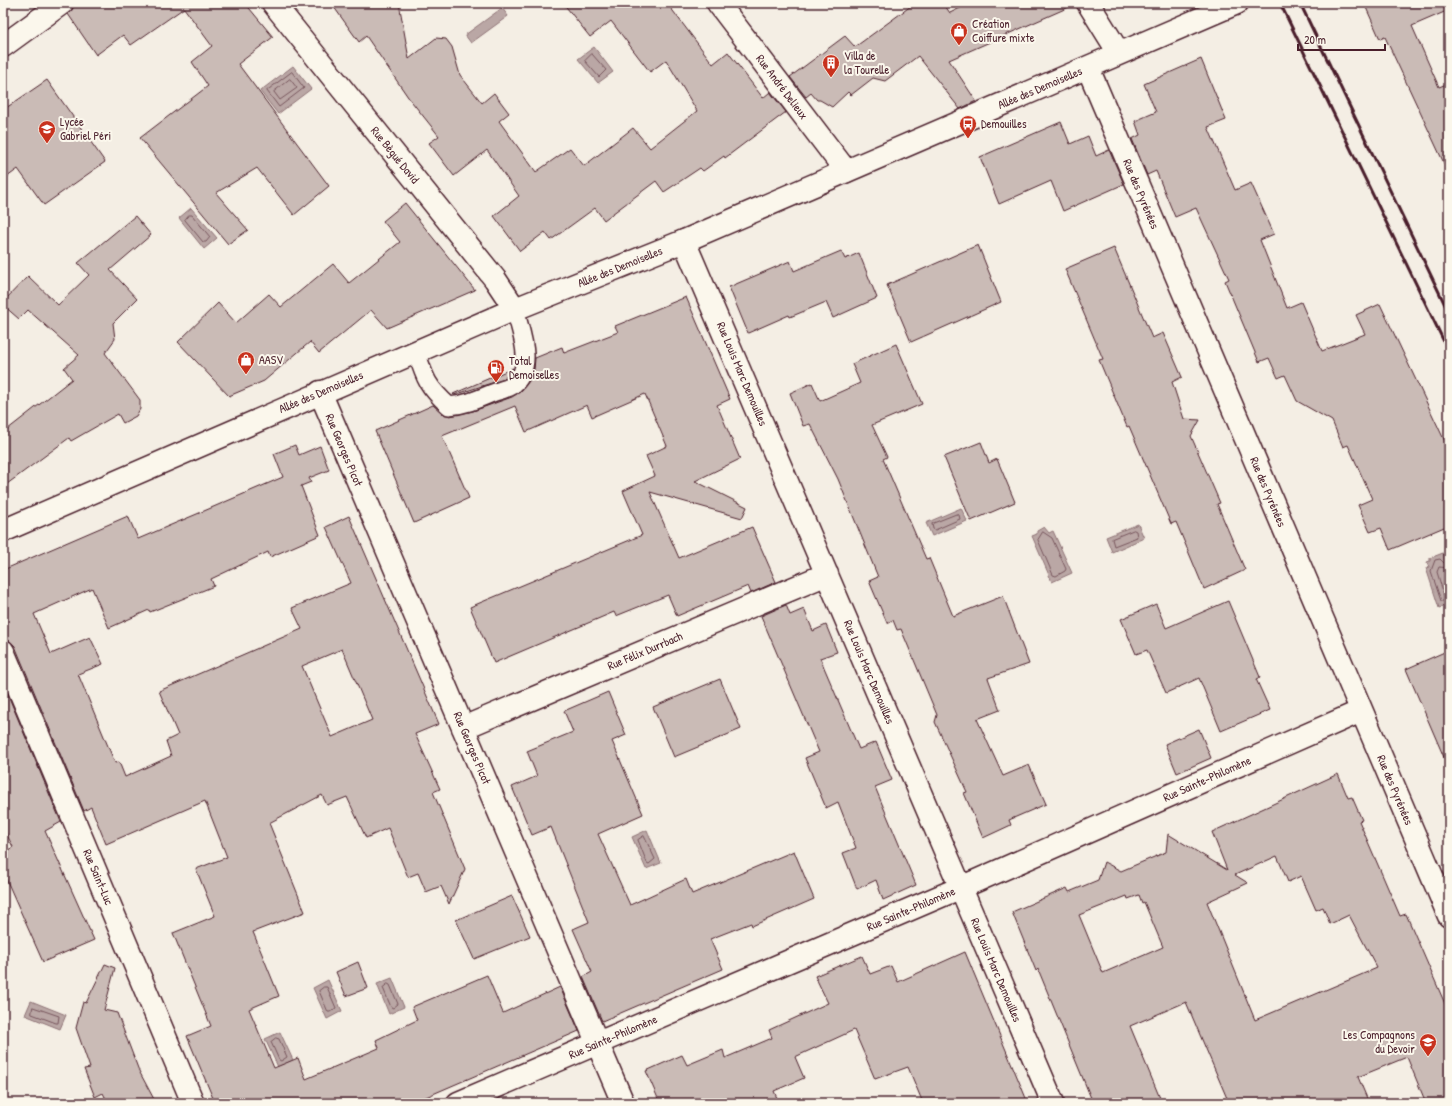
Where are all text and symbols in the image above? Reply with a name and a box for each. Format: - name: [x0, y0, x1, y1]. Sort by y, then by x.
- place label: Création Coiffure mixte: [972, 15, 1035, 46]
- shop icon: Création Coiffure mixte: [949, 21, 969, 46]
- scale bar: [1298, 26, 1385, 52]
- text: 20 m: [1304, 31, 1326, 48]
- place label: Villa de la Tourelle: [844, 47, 889, 78]
- street label: Rue André Delieux: [752, 51, 812, 123]
- building icon: Villa de la Tourelle: [821, 53, 841, 78]
- street label: Allée des Demoiselles: [995, 62, 1085, 113]
- place label: Lycée Gabriel Péri: [60, 113, 111, 144]
- bus stop icon: Demouilles: [958, 114, 978, 139]
- place label: Demouilles: [981, 115, 1027, 132]
- school or university icon: Lycée Gabriel Péri: [37, 119, 57, 144]
- street label: Rue Bègué David: [367, 123, 424, 187]
- street label: Rue des Pyrénées: [1119, 156, 1164, 232]
- street label: Allée des Demoiselles: [575, 242, 665, 291]
- street label: Rue Louis Marc Demouilles: [713, 319, 772, 429]
- shop icon: AASV: [236, 350, 256, 375]
- place label: AASV: [259, 351, 283, 368]
- place label: Total Demoiselles: [509, 352, 560, 383]
- fuel station icon: Total Demoiselles: [486, 358, 506, 383]
- street label: Allée des Demoiselles: [276, 366, 366, 417]
- street label: Rue Georges Picot: [322, 411, 368, 490]
- street label: Rue des Pyrénées: [1246, 454, 1291, 530]
- street label: Rue Louis Marc Demouilles: [840, 617, 899, 727]
- street label: Rue Félix Durrbach: [605, 627, 685, 674]
- street label: Rue Georges Picot: [450, 709, 496, 788]
- street label: Rue Sainte-Philomène: [1160, 751, 1254, 806]
- street label: Rue des Pyrénées: [1373, 752, 1418, 828]
- street label: Rue Saint-Luc: [79, 846, 118, 908]
- street label: Rue Sainte-Philomène: [864, 882, 958, 935]
- street label: Rue Louis Marc Demouilles: [967, 915, 1026, 1025]
- street label: Rue Sainte-Philomène: [566, 1010, 660, 1063]
- place label: Les Compagnons du Devoir: [1343, 1026, 1415, 1057]
- school or university icon: Les Compagnons du Devoir: [1418, 1032, 1438, 1057]

